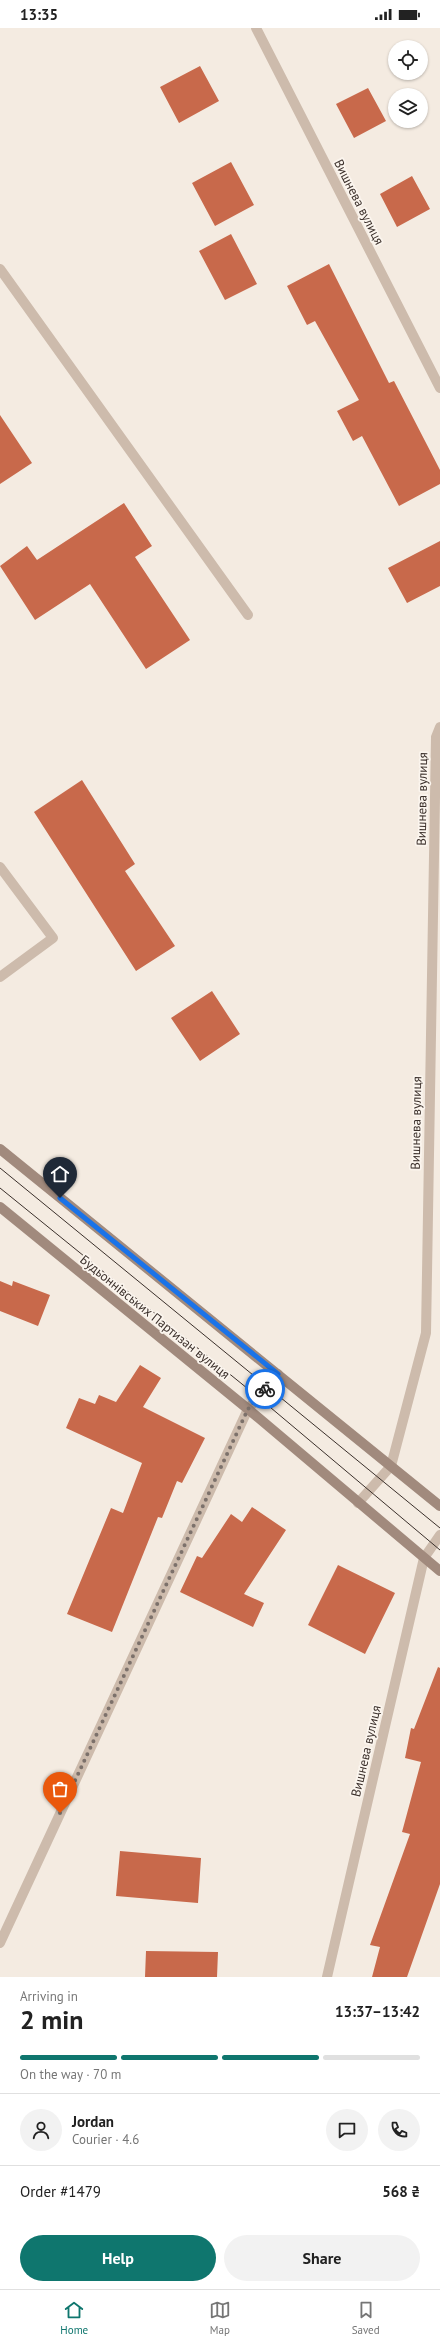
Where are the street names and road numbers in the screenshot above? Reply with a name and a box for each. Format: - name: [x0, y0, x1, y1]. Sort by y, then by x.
- street label: Вишнева вулиця: [330, 156, 388, 248]
- street label: Вишнева вулиця: [413, 752, 431, 846]
- street label: Вишнева вулиця: [407, 1076, 425, 1170]
- street label: Будьоннівських Партизан вулиця: [77, 1251, 233, 1383]
- street label: Вишнева вулиця: [347, 1703, 385, 1799]

